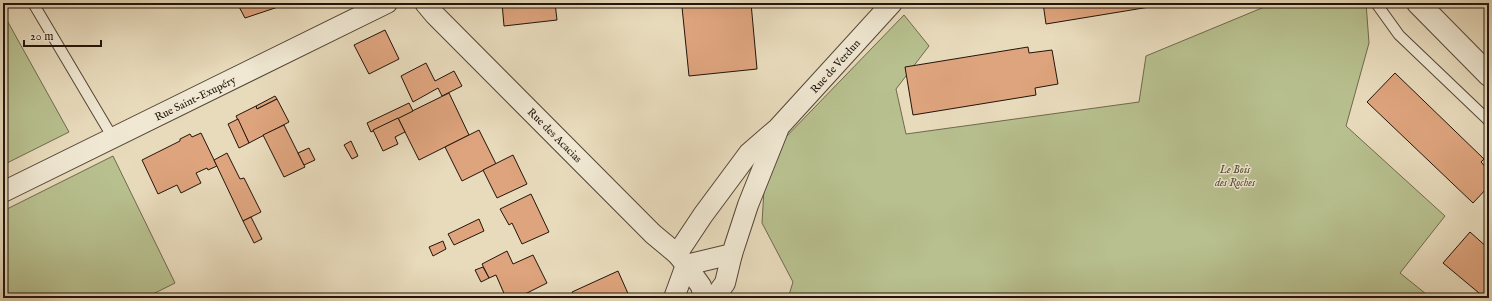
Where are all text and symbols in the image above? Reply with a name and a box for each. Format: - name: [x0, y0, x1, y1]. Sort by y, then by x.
- scale bar: [24, 22, 101, 48]
- text: 20 m: [30, 29, 53, 44]
- street label: Rue de Verdun: [808, 37, 864, 97]
- street label: Rue Saint-Exupéry: [153, 73, 239, 125]
- street label: Rue des Acacias: [524, 105, 585, 166]
- park label: Le Bois des Roches: [1214, 163, 1256, 190]

